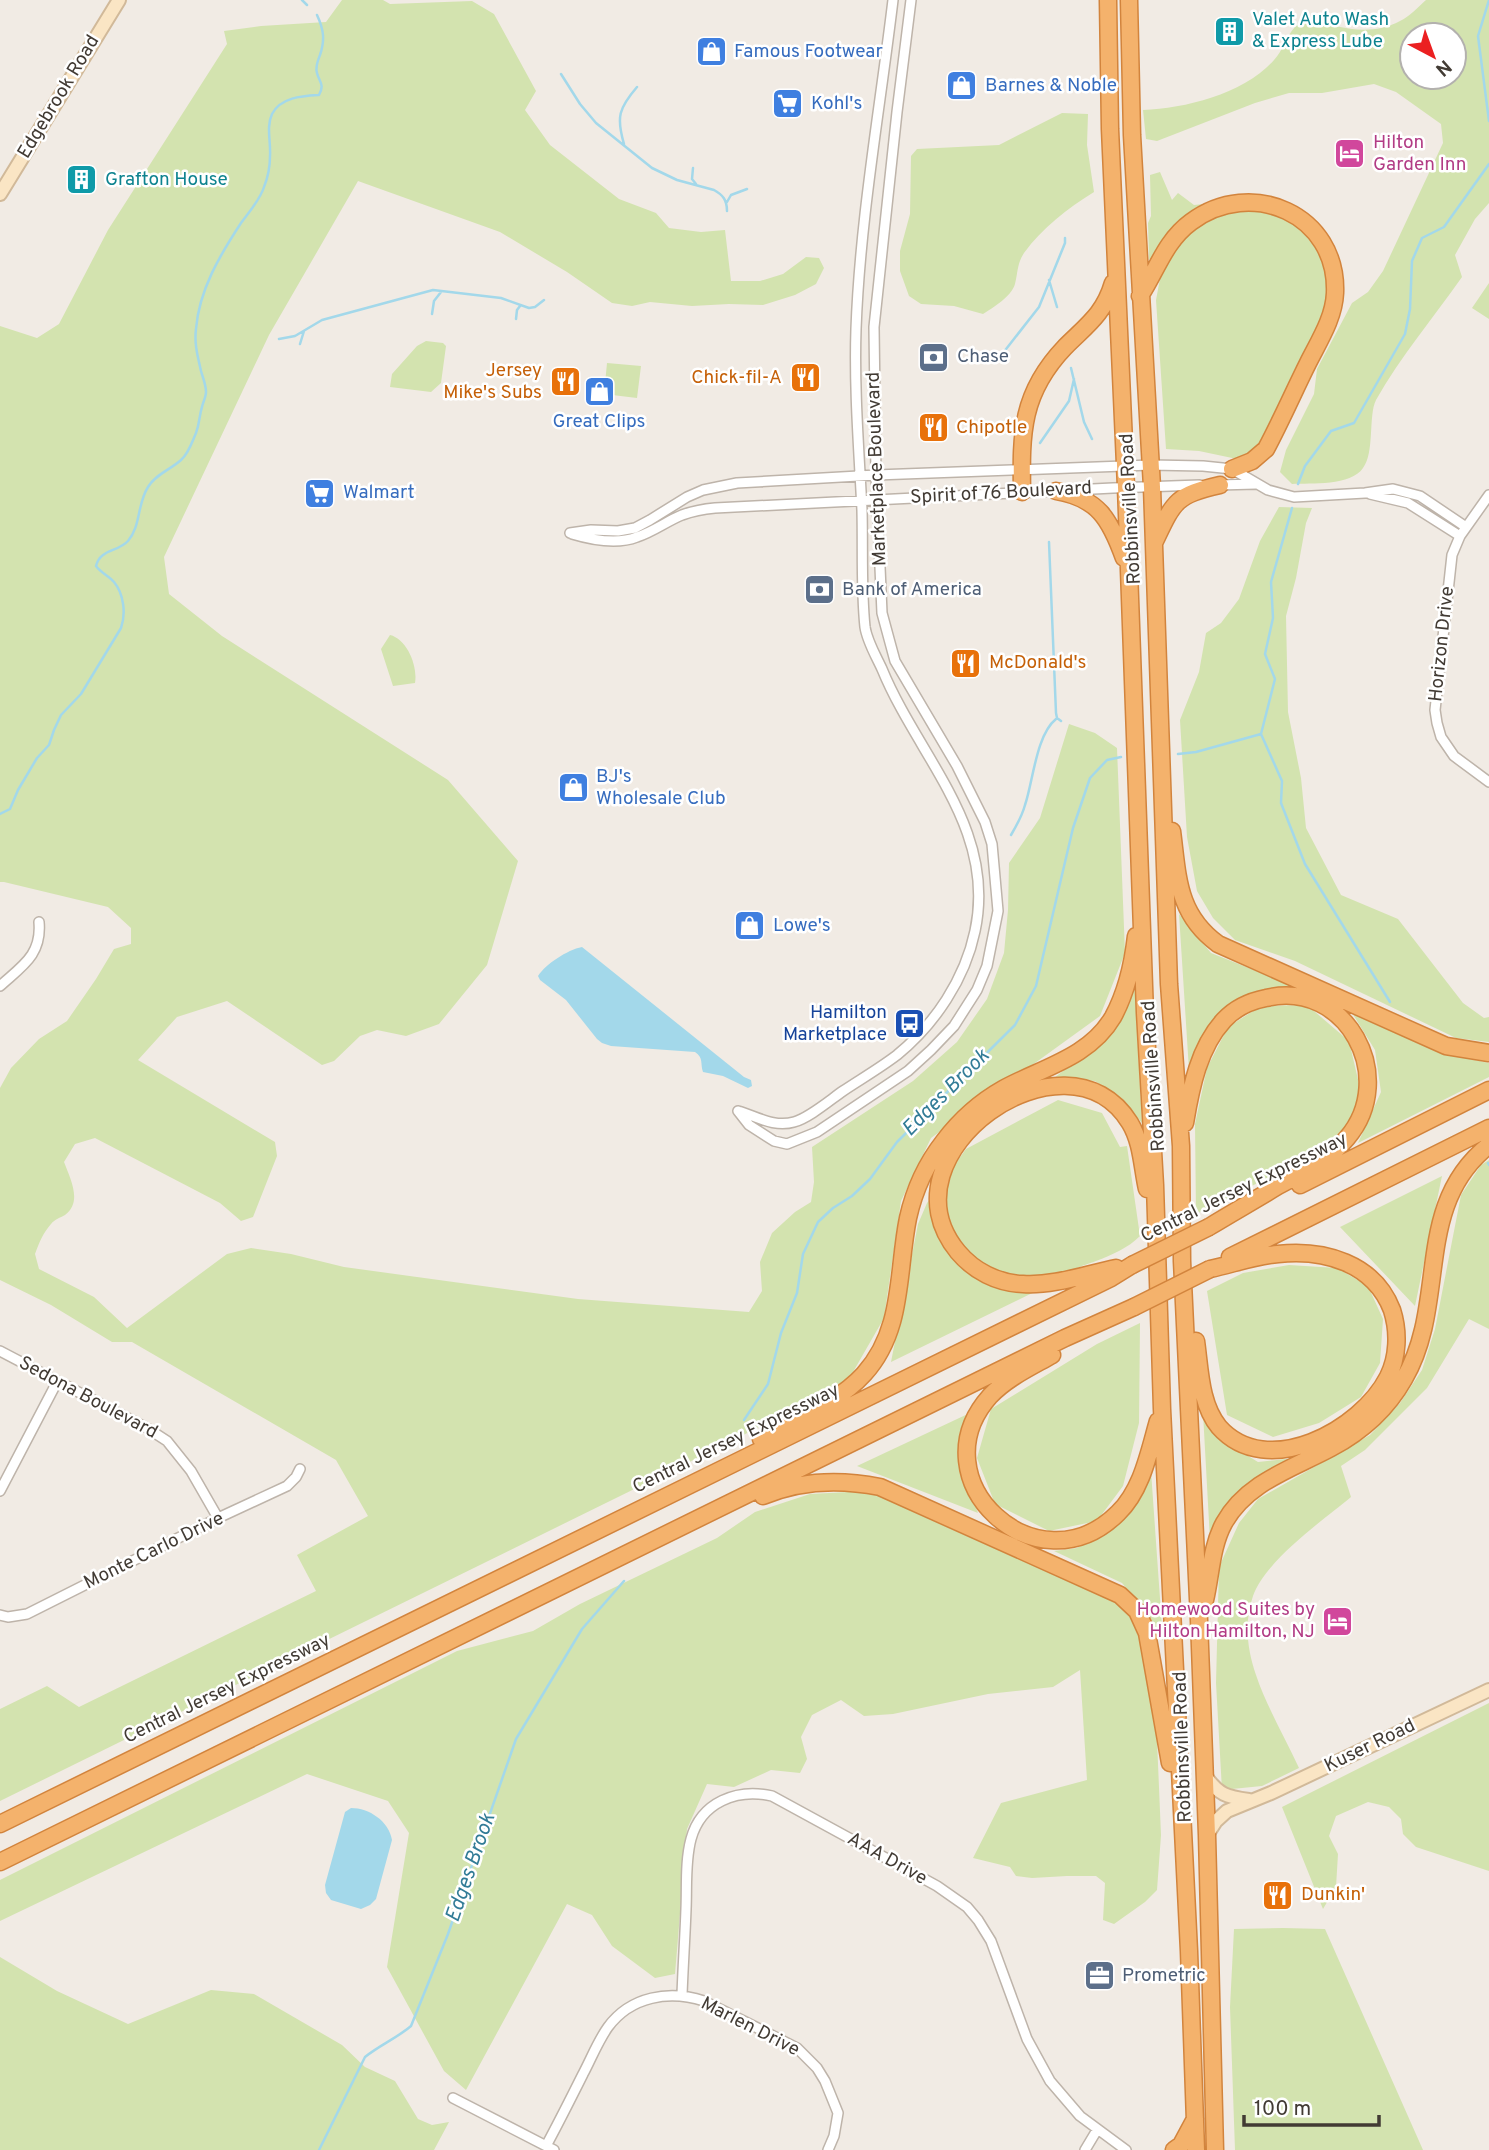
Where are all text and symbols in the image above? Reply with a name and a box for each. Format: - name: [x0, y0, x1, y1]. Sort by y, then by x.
- place label: Valet Auto Wash & Express Lube: [1252, 8, 1389, 54]
- building icon: Valet Auto Wash & Express Lube: [1212, 14, 1246, 48]
- north arrow: [1398, 21, 1468, 91]
- street label: Edgebrook Road: [13, 31, 105, 163]
- shop icon: Famous Footwear: [694, 35, 728, 69]
- place label: Famous Footwear: [734, 40, 884, 64]
- text: N: [1430, 54, 1456, 81]
- shop icon: Barnes & Noble: [945, 69, 979, 103]
- place label: Barnes & Noble: [985, 74, 1117, 98]
- supermarket icon: Kohl's: [771, 87, 805, 121]
- place label: Kohl's: [811, 92, 862, 116]
- place label: Hilton Garden Inn: [1373, 131, 1466, 177]
- hotel icon: Hilton Garden Inn: [1333, 137, 1367, 171]
- building icon: Grafton House: [65, 163, 99, 197]
- place label: Grafton House: [105, 168, 228, 192]
- bank icon: Chase: [917, 340, 951, 374]
- place label: Chase: [957, 345, 1009, 369]
- place label: Jersey Mike's Subs: [443, 359, 542, 405]
- restaurant icon: Chick-fil-A: [788, 361, 822, 395]
- restaurant icon: Jersey Mike's Subs: [548, 365, 582, 399]
- place label: Chick-fil-A: [691, 366, 782, 390]
- street label: Marketplace Boulevard: [862, 371, 892, 567]
- shop icon: Great Clips: [582, 374, 616, 408]
- place label: Great Clips: [552, 410, 646, 434]
- restaurant icon: Chipotle: [916, 411, 950, 445]
- place label: Chipotle: [956, 416, 1027, 440]
- street label: Robbinsville Road: [1115, 433, 1147, 585]
- supermarket icon: Walmart: [303, 476, 337, 510]
- street label: Spirit of 76 Boulevard: [910, 476, 1092, 510]
- place label: Walmart: [343, 481, 415, 505]
- bank icon: Bank of America: [802, 573, 836, 607]
- place label: Bank of America: [842, 578, 982, 602]
- street label: Horizon Drive: [1424, 585, 1460, 703]
- restaurant icon: McDonald's: [949, 646, 983, 680]
- place label: McDonald's: [989, 651, 1087, 675]
- place label: BJ's Wholesale Club: [596, 765, 726, 811]
- shop icon: BJ's Wholesale Club: [556, 771, 590, 805]
- shop icon: Lowe's: [733, 909, 767, 943]
- place label: Lowe's: [773, 914, 831, 938]
- street label: Robbinsville Road: [1137, 1000, 1171, 1152]
- place label: Hamilton Marketplace: [783, 1001, 887, 1047]
- bus stop icon: Hamilton Marketplace: [893, 1007, 927, 1041]
- water label: Edges Brook: [896, 1043, 996, 1143]
- street label: Central Jersey Expressway: [1137, 1127, 1351, 1249]
- street label: Sedona Boulevard: [14, 1351, 162, 1445]
- street label: Central Jersey Expressway: [629, 1378, 843, 1500]
- street label: Monte Carlo Drive: [80, 1507, 228, 1595]
- place label: Homewood Suites by Hilton Hamilton, NJ: [1136, 1598, 1315, 1644]
- hotel icon: Homewood Suites by Hilton Hamilton, NJ: [1321, 1604, 1355, 1638]
- street label: Central Jersey Expressway: [120, 1628, 334, 1750]
- street label: Robbinsville Road: [1168, 1671, 1198, 1823]
- street label: Kuser Road: [1321, 1714, 1419, 1778]
- water label: Edges Brook: [440, 1810, 502, 1926]
- street label: AAA Drive: [843, 1827, 931, 1891]
- restaurant icon: Dunkin': [1261, 1878, 1295, 1912]
- place label: Dunkin': [1301, 1883, 1365, 1907]
- office icon: Prometric: [1082, 1959, 1116, 1993]
- place label: Prometric: [1122, 1964, 1206, 1988]
- street label: Marlen Drive: [697, 1992, 803, 2062]
- scale bar: [1244, 2084, 1379, 2128]
- text: 100 m: [1254, 2096, 1311, 2123]

